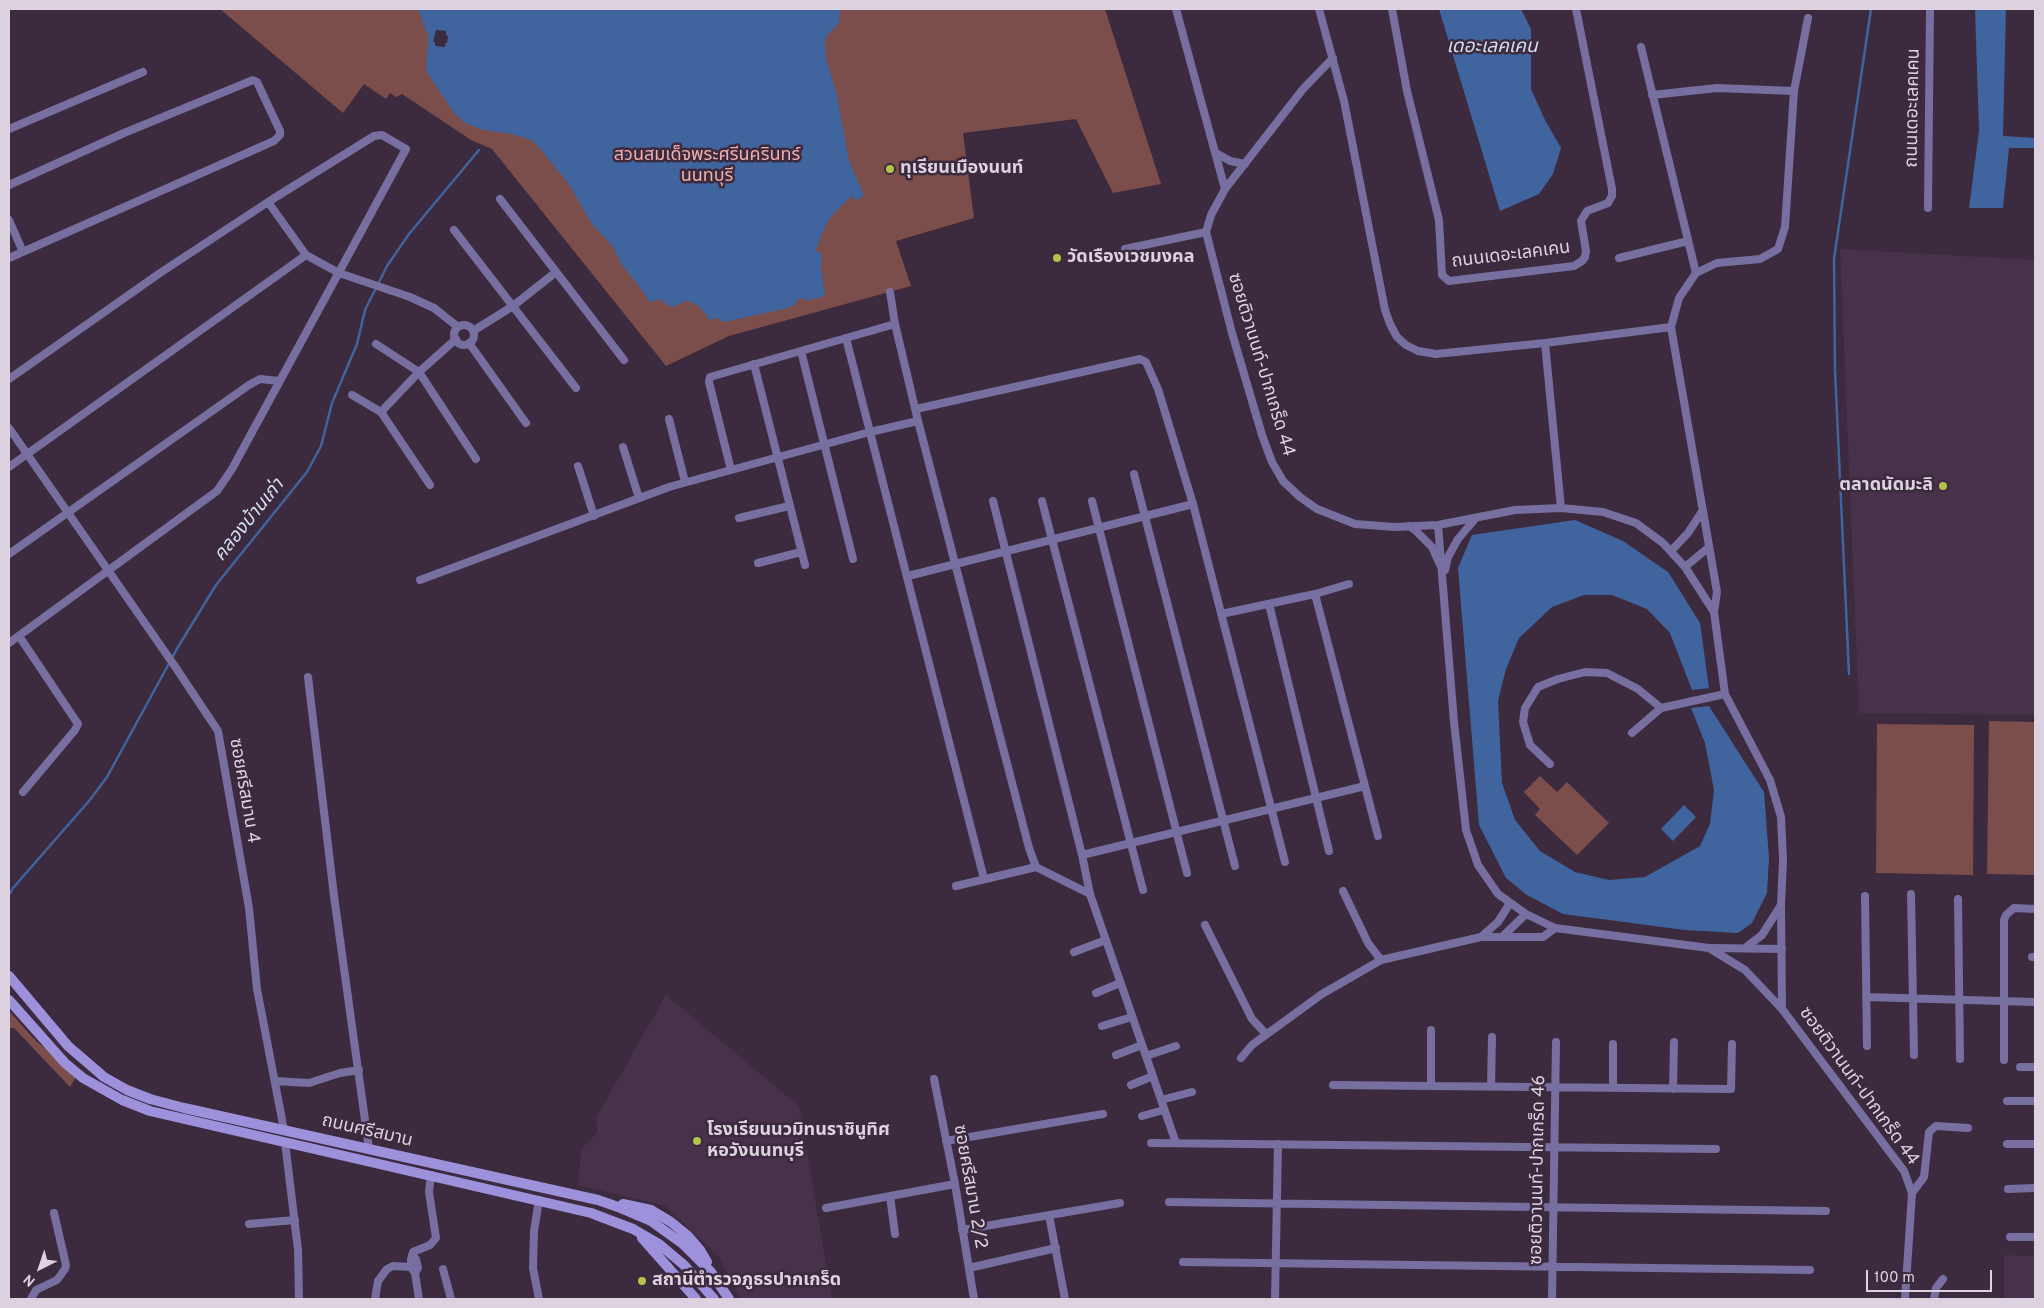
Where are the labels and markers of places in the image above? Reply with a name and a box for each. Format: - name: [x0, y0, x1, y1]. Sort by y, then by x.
- place label: ทุเรียนเมืองนนท์: [900, 158, 1023, 180]
- marker: ทุเรียนเมืองนนท์: [884, 163, 896, 175]
- place label: วัดเรืองเวชมงคล: [1067, 247, 1194, 269]
- marker: วัดเรืองเวชมงคล: [1051, 252, 1063, 264]
- place label: ตลาดนัดมะลิ: [1839, 475, 1933, 497]
- marker: ตลาดนัดมะลิ: [1937, 480, 1949, 492]
- place label: โรงเรียนนวมิทนราชินูทิศ หอวังนนทบุรี: [707, 1120, 890, 1162]
- marker: โรงเรียนนวมิทนราชินูทิศ หอวังนนทบุรี: [691, 1135, 703, 1147]
- place label: สถานีตำรวจภูธรปากเกร็ด: [652, 1270, 841, 1292]
- marker: สถานีตำรวจภูธรปากเกร็ด: [636, 1275, 648, 1287]

